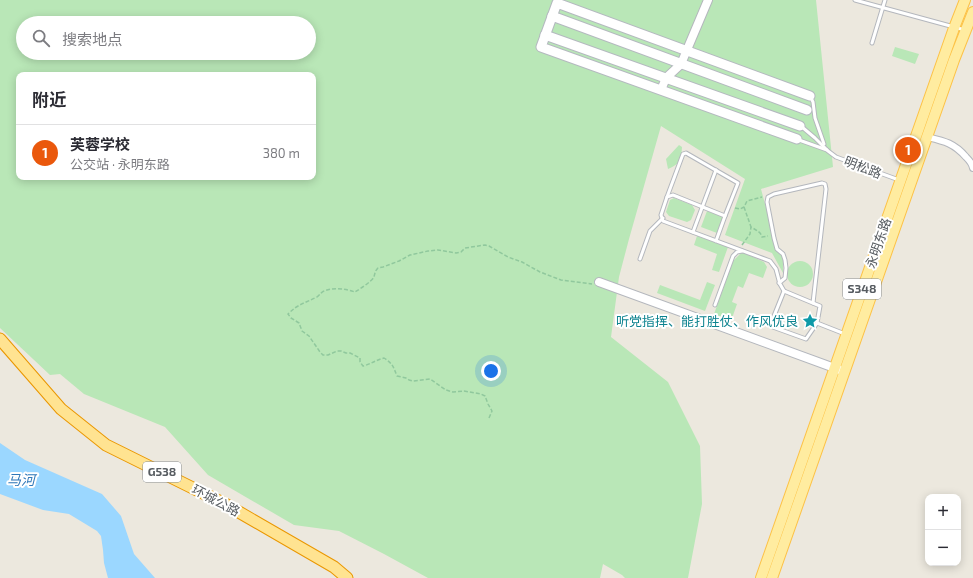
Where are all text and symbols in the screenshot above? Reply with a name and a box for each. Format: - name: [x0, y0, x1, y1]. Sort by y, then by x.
- search box: [16, 16, 316, 60]
- icon: search: [30, 27, 52, 49]
- text: 搜索地点: [62, 30, 122, 48]
- text: 附近: [32, 89, 66, 109]
- text: 芙蓉学校: [70, 135, 130, 153]
- pin: 1: [895, 135, 921, 165]
- text: 1: [42, 145, 48, 161]
- text: 380 m: [263, 145, 300, 161]
- street label: 明松路: [842, 153, 884, 181]
- text: 公交站 · 永明东路: [70, 156, 170, 172]
- street label: 永明东路: [862, 216, 894, 270]
- road number: S348: [843, 279, 881, 299]
- place icon: 听党指挥、能打胜仗、作风优良: [801, 312, 819, 330]
- place label: 听党指挥、能打胜仗、作风优良: [616, 313, 798, 329]
- your location: [481, 361, 501, 381]
- road number: G538: [143, 462, 181, 482]
- water label: 马河: [7, 471, 38, 488]
- street label: 环城公路: [189, 481, 243, 519]
- map controls: [925, 494, 961, 566]
- button: +: [925, 494, 961, 530]
- button: −: [925, 530, 961, 566]

